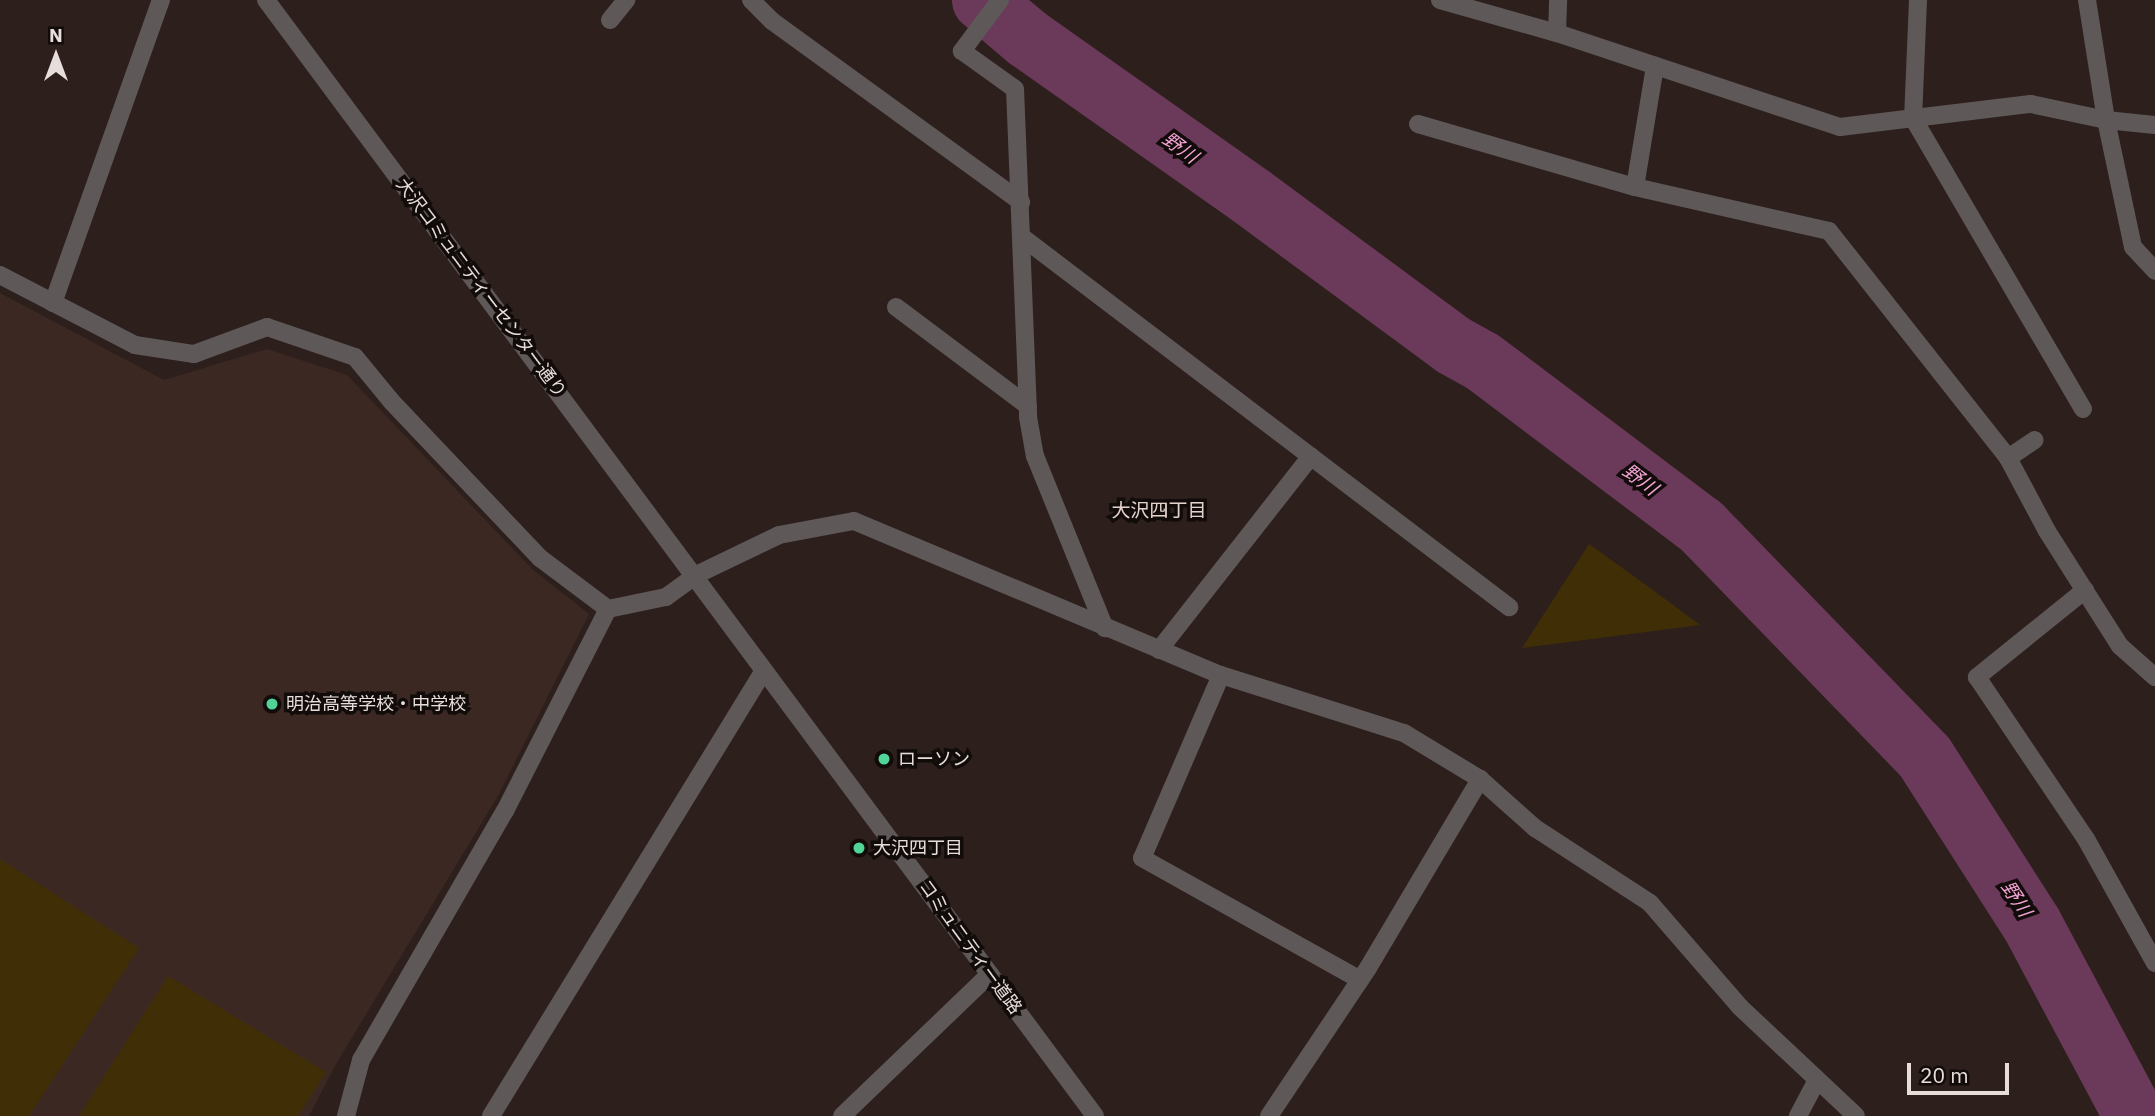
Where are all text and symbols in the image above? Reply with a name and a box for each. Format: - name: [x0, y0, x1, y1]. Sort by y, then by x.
- north arrow: [21, 21, 91, 91]
- text: N: [49, 23, 63, 47]
- water label: 野川: [1158, 128, 1202, 168]
- street label: 大沢コミュニティーセンター通り: [391, 174, 571, 402]
- water label: 野川: [1618, 459, 1662, 501]
- district label: 大沢四丁目: [1112, 500, 1206, 522]
- place label: 明治高等学校・中学校: [286, 693, 466, 715]
- marker: 明治高等学校・中学校: [264, 696, 280, 712]
- place label: ローソン: [898, 748, 970, 770]
- marker: ローソン: [876, 751, 892, 767]
- place label: 大沢四丁目: [873, 837, 963, 859]
- marker: 大沢四丁目: [851, 840, 867, 856]
- street label: コミュニティー道路: [914, 875, 1026, 1019]
- water label: 野川: [1996, 877, 2036, 921]
- scale bar: [1910, 1050, 2011, 1094]
- text: 20 m: [1920, 1061, 1969, 1089]

